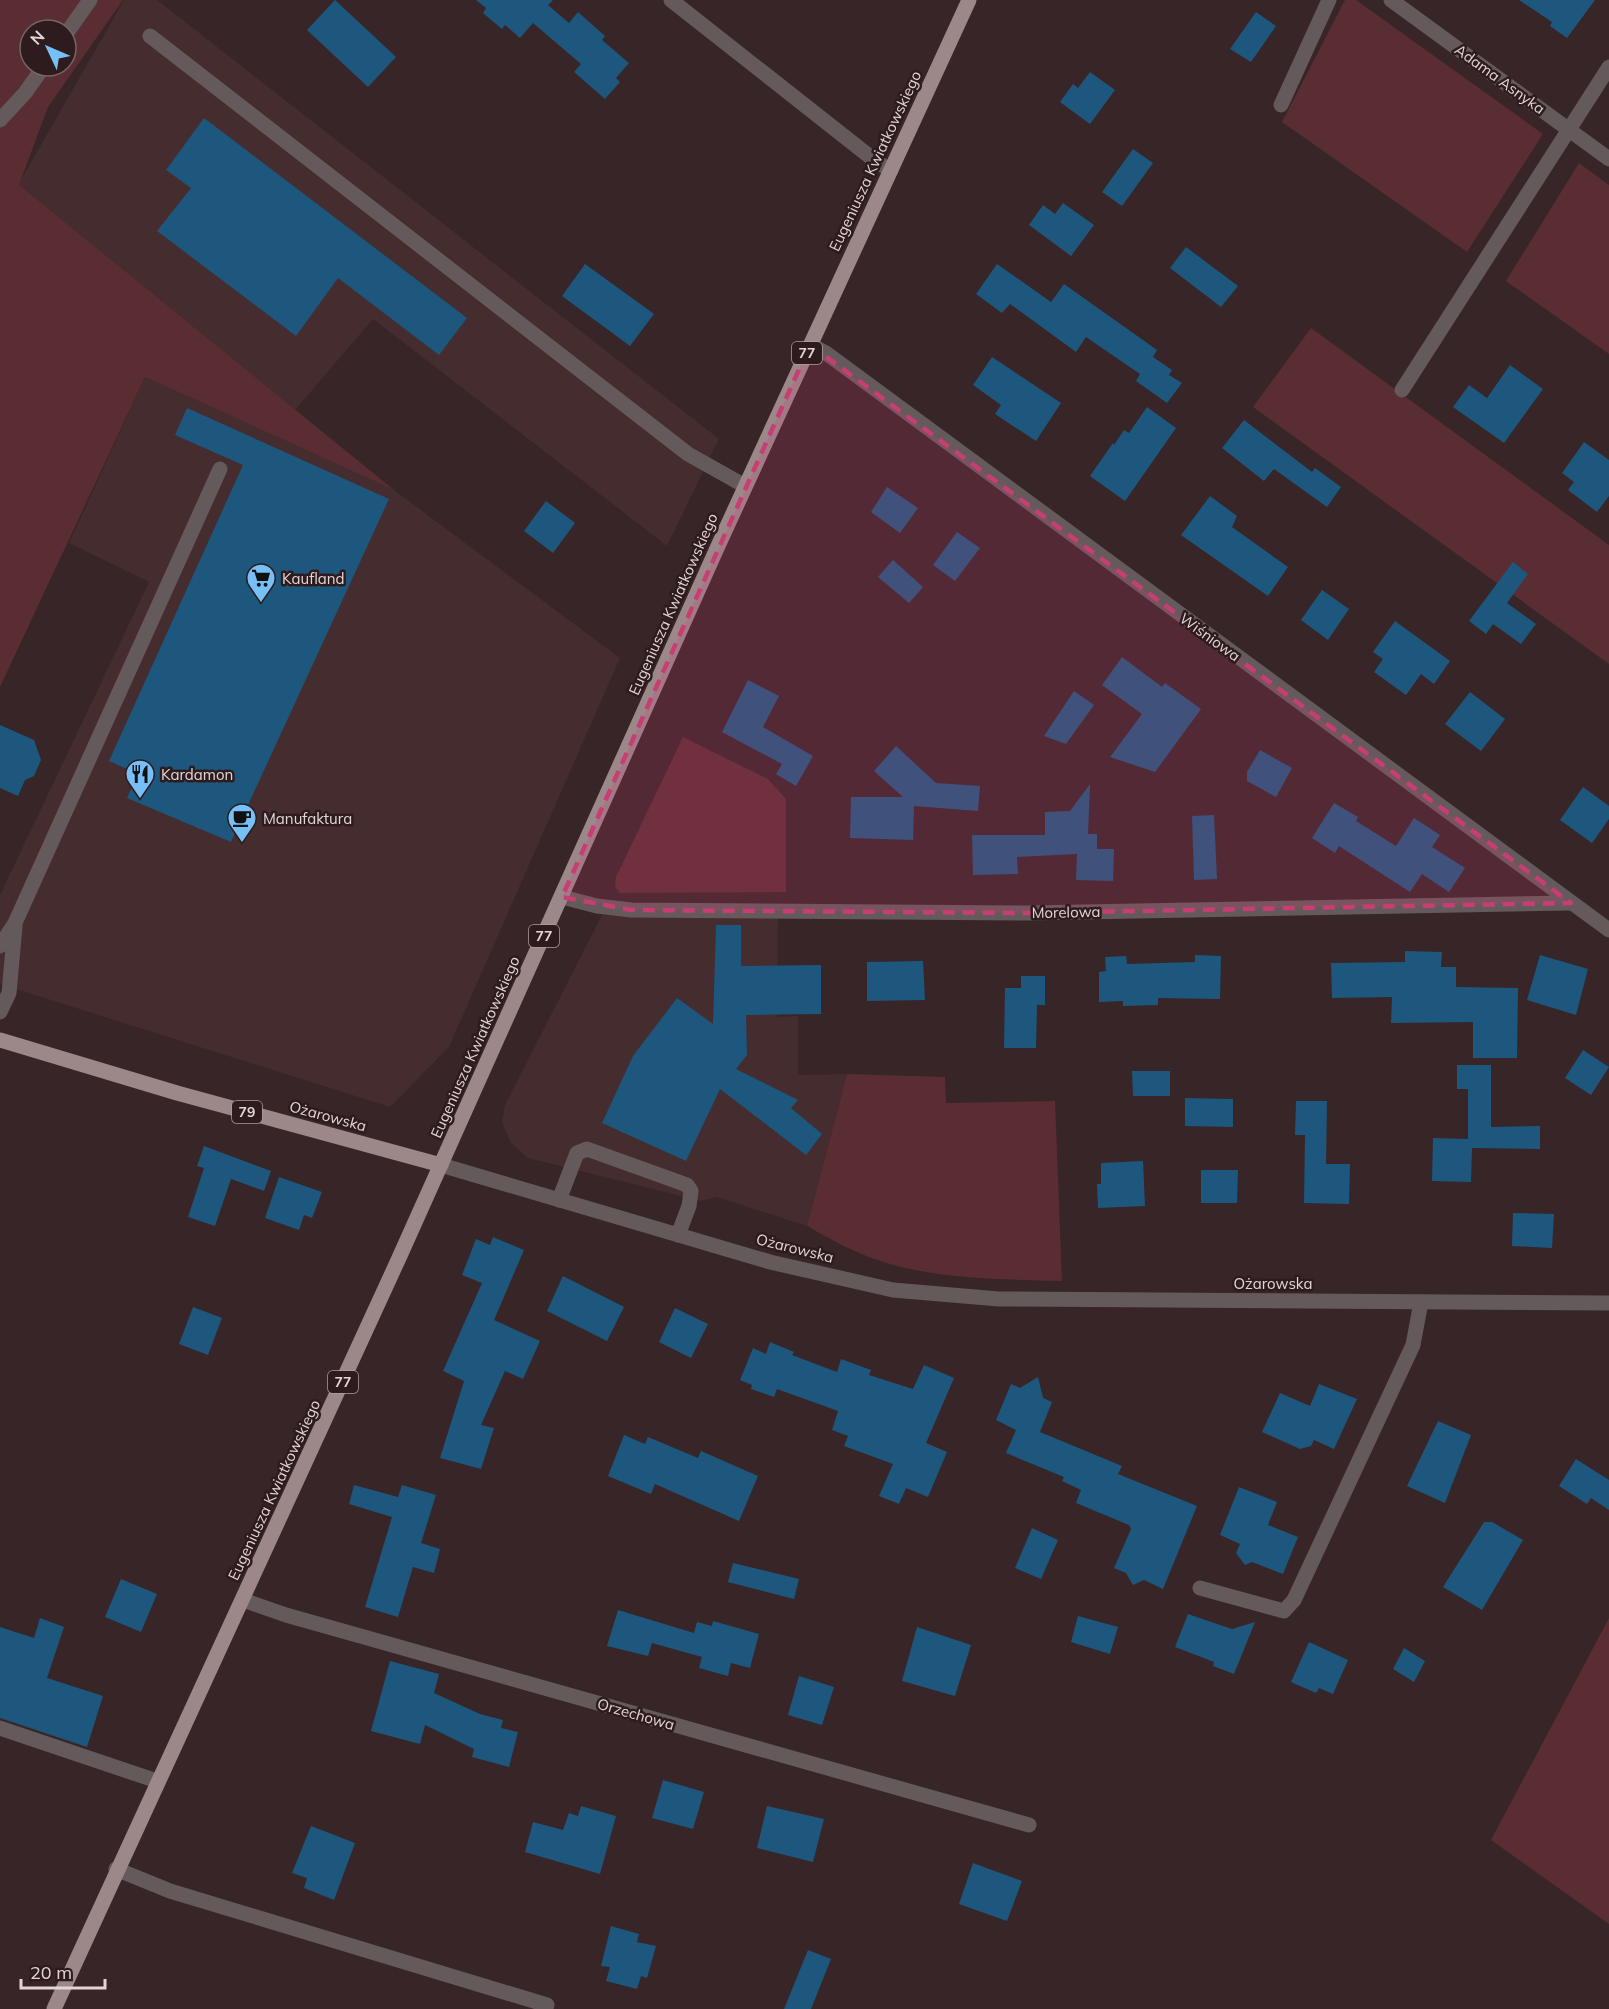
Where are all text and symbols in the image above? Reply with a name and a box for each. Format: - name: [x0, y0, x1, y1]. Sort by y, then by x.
- north arrow: [18, 18, 78, 78]
- text: N: [26, 26, 49, 49]
- street label: Adama Asnyka: [1451, 40, 1549, 118]
- street label: Eugeniusza Kwiatkowskiego: [825, 68, 925, 254]
- road number: 77: [792, 342, 822, 364]
- street label: Eugeniusza Kwiatkowskiego: [624, 510, 722, 698]
- supermarket icon: Kaufland: [245, 562, 277, 604]
- place label: Kaufland: [282, 569, 345, 588]
- street label: Wiśniowa: [1176, 609, 1244, 665]
- restaurant icon: Kardamon: [124, 758, 156, 800]
- place label: Kardamon: [161, 765, 233, 784]
- cafe icon: Manufaktura: [226, 802, 258, 844]
- place label: Manufaktura: [263, 809, 352, 828]
- street label: Morelowa: [1031, 902, 1101, 922]
- road number: 77: [529, 925, 559, 947]
- street label: Eugeniusza Kwiatkowskiego: [426, 953, 524, 1141]
- street label: Ożarowska: [287, 1097, 369, 1135]
- road number: 79: [232, 1101, 262, 1123]
- street label: Ożarowska: [754, 1229, 836, 1267]
- street label: Ożarowska: [1233, 1274, 1313, 1293]
- road number: 77: [328, 1371, 358, 1393]
- street label: Eugeniusza Kwiatkowskiego: [224, 1397, 324, 1583]
- street label: Orzechowa: [595, 1694, 677, 1734]
- scale bar: [21, 1952, 105, 1990]
- text: 20 m: [30, 1961, 72, 1984]

